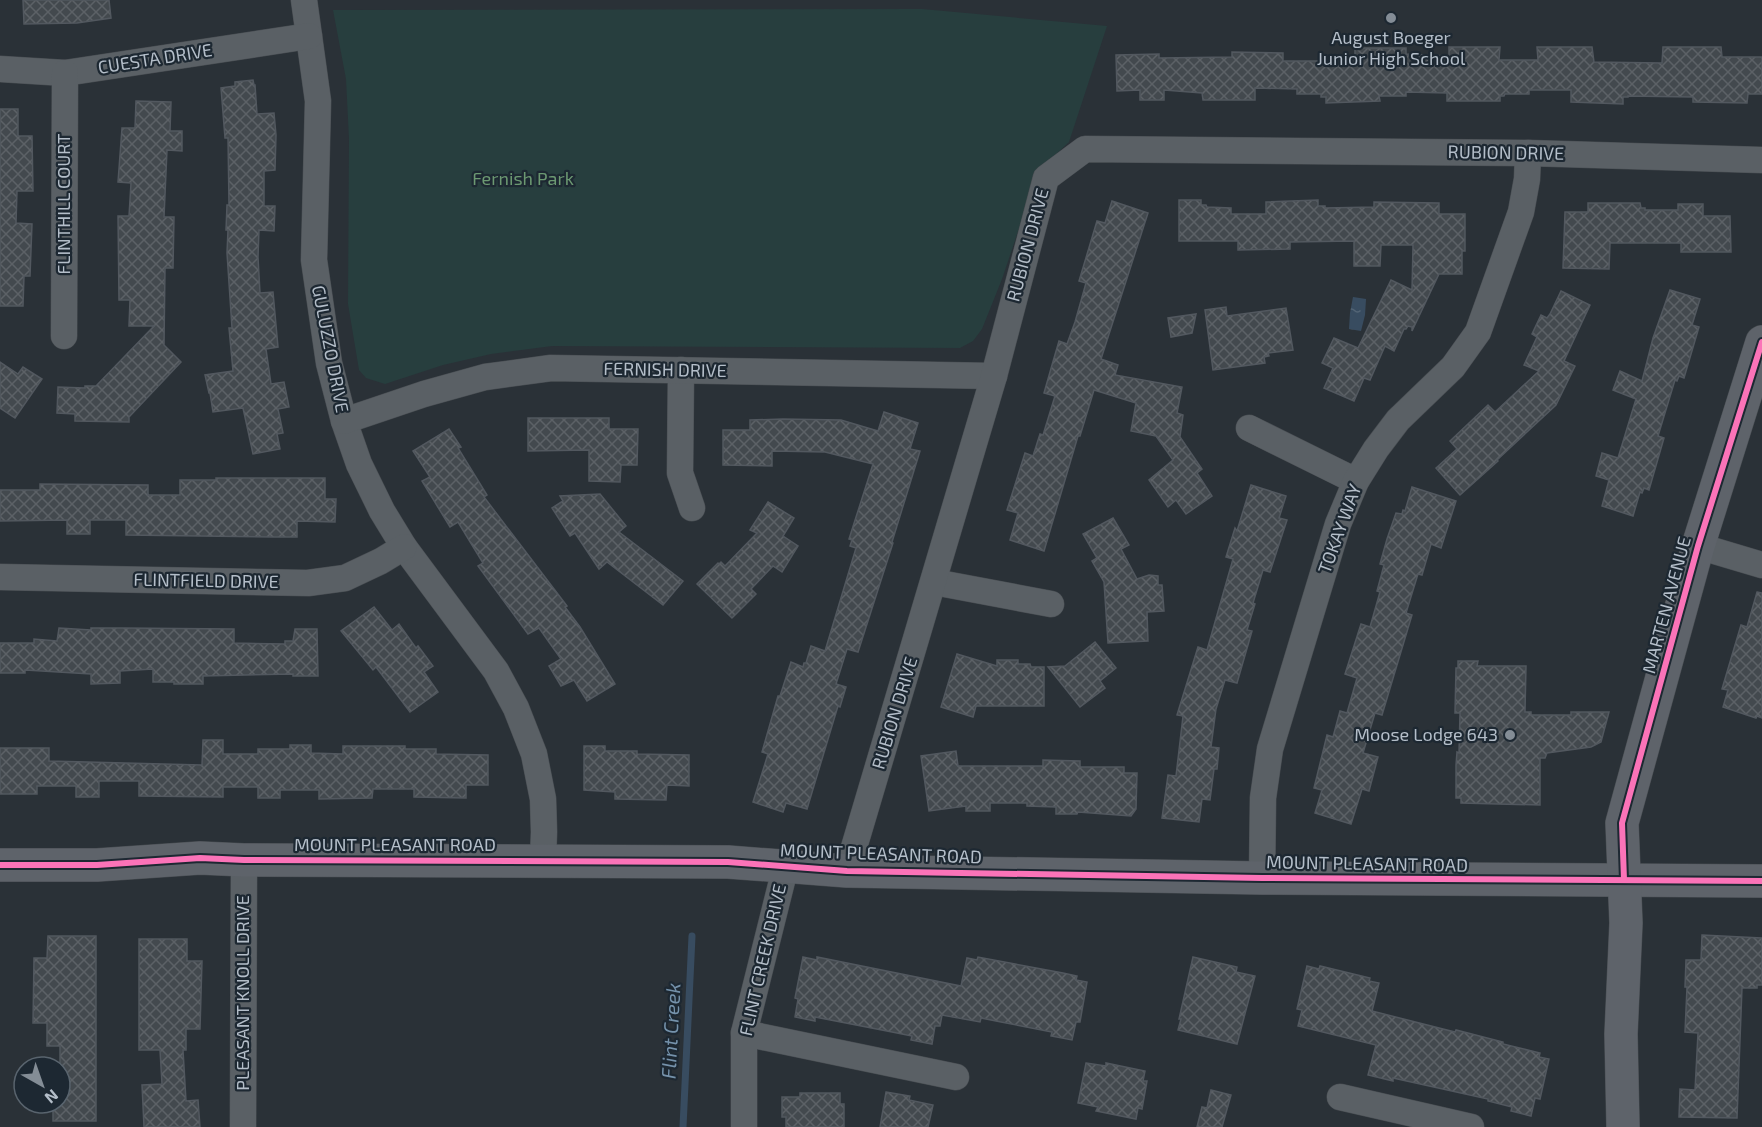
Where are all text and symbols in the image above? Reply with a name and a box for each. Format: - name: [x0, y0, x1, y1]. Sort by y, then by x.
- marker: August Boeger Junior High School: [1384, 11, 1398, 25]
- place label: August Boeger Junior High School: [1317, 26, 1466, 69]
- street label: CUESTA DRIVE: [96, 38, 214, 78]
- street label: FLINTHILL COURT: [52, 133, 74, 275]
- street label: RUBION DRIVE: [1448, 140, 1564, 164]
- park label: Fernish Park: [472, 167, 574, 189]
- street label: RUBION DRIVE: [1001, 186, 1053, 304]
- street label: GULUZZO DRIVE: [308, 283, 354, 414]
- street label: FERNISH DRIVE: [603, 357, 727, 381]
- street label: TOKAY WAY: [1313, 480, 1366, 576]
- street label: MARTEN AVENUE: [1637, 534, 1695, 676]
- street label: FLINTFIELD DRIVE: [133, 568, 279, 592]
- street label: RUBION DRIVE: [866, 654, 922, 772]
- place label: Moose Lodge 643: [1354, 723, 1498, 745]
- marker: Moose Lodge 643: [1503, 728, 1517, 742]
- street label: MOUNT PLEASANT ROAD: [294, 833, 496, 855]
- street label: MOUNT PLEASANT ROAD: [780, 838, 982, 868]
- street label: MOUNT PLEASANT ROAD: [1266, 850, 1468, 876]
- street label: FLINT CREEK DRIVE: [734, 882, 790, 1038]
- street label: PLEASANT KNOLL DRIVE: [231, 895, 253, 1091]
- water label: Flint Creek: [656, 982, 684, 1080]
- north arrow: [12, 1055, 72, 1115]
- text: N: [41, 1086, 62, 1108]

